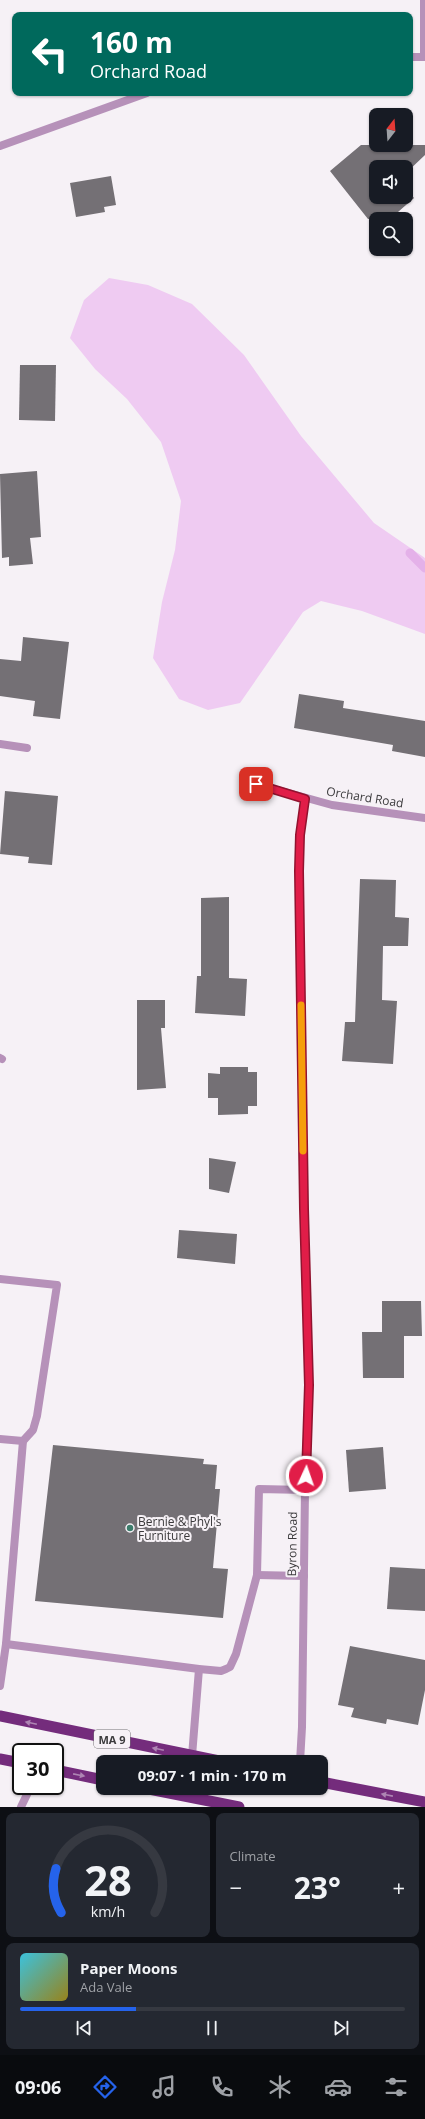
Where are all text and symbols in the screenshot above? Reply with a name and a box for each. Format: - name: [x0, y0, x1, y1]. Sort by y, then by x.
- text: 160 m: [90, 23, 173, 61]
- icon: left: [24, 28, 76, 80]
- text: Orchard Road: [90, 59, 207, 83]
- north arrow: [369, 108, 413, 152]
- map controls: [369, 108, 413, 256]
- button: sound: [369, 160, 413, 204]
- button: search: [369, 212, 413, 256]
- pin: [239, 767, 273, 801]
- icon: arrive: [245, 773, 267, 795]
- street label: Orchard Road: [325, 783, 405, 811]
- position arrow: [285, 1455, 327, 1497]
- street label: Byron Road: [283, 1511, 301, 1577]
- place label: Bernie & Phyl's Furniture: [138, 1513, 222, 1544]
- marker: Bernie & Phyl's Furniture: [125, 1523, 135, 1533]
- one-way arrow: [25, 1719, 37, 1725]
- road number: MA 9: [94, 1730, 130, 1748]
- speed limit sign: 30: [12, 1743, 64, 1795]
- one-way arrow: [152, 1745, 164, 1751]
- text: 09:07 · 1 min · 170 m: [138, 1765, 286, 1785]
- one-way arrow: [73, 1772, 85, 1778]
- one-way arrow: [381, 1791, 393, 1797]
- text: Climate: [230, 1847, 275, 1865]
- text: 28: [84, 1852, 132, 1908]
- text: 23°: [294, 1867, 341, 1908]
- text: −: [230, 1872, 242, 1902]
- text: +: [392, 1872, 405, 1902]
- text: km/h: [90, 1902, 125, 1921]
- text: Paper Moons: [80, 1958, 178, 1978]
- text: Ada Vale: [80, 1978, 132, 1996]
- icon: previous: [73, 2017, 95, 2039]
- icon: pause: [201, 2017, 223, 2039]
- icon: next: [330, 2017, 352, 2039]
- icon: directions: [91, 2073, 119, 2101]
- icon: music: [150, 2073, 178, 2101]
- icon: phone: [208, 2073, 236, 2101]
- icon: climate: [266, 2073, 294, 2101]
- icon: car: [324, 2073, 352, 2101]
- icon: filters: [382, 2073, 410, 2101]
- text: 09:06: [15, 2075, 61, 2099]

